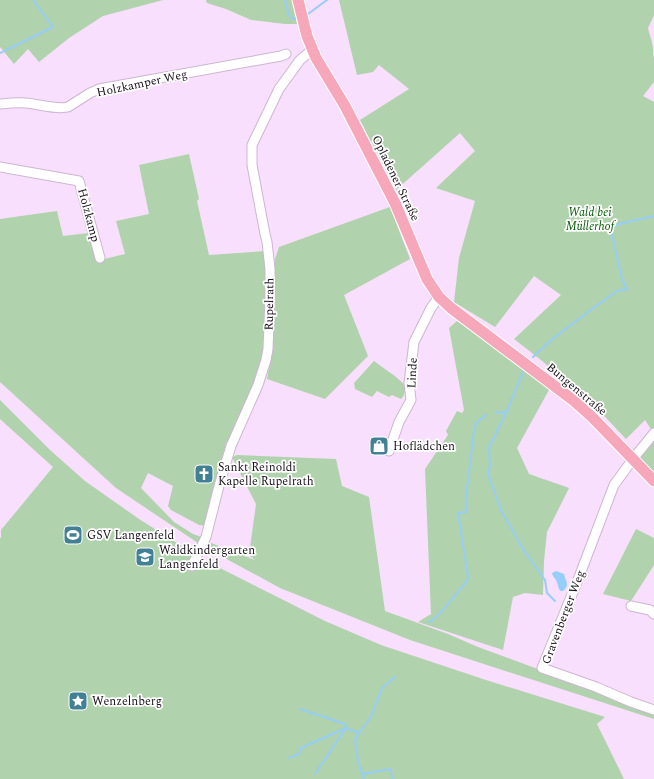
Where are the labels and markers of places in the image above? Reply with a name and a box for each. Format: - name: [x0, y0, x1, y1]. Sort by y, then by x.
- shop icon: Hoflädchen: [368, 435, 390, 457]
- place label: Hoflädchen: [393, 437, 455, 456]
- place label: Sankt Reinoldi Kapelle Rupelrath: [218, 458, 314, 491]
- church icon: Sankt Reinoldi Kapelle Rupelrath: [193, 463, 215, 485]
- sports icon: GSV Langenfeld: [62, 524, 84, 546]
- place label: GSV Langenfeld: [87, 526, 174, 545]
- place label: Waldkindergarten Langenfeld: [159, 541, 255, 574]
- school or university icon: Waldkindergarten Langenfeld: [134, 546, 156, 568]
- place icon: Wenzelnberg: [67, 690, 89, 712]
- place label: Wenzelnberg: [92, 692, 162, 711]

